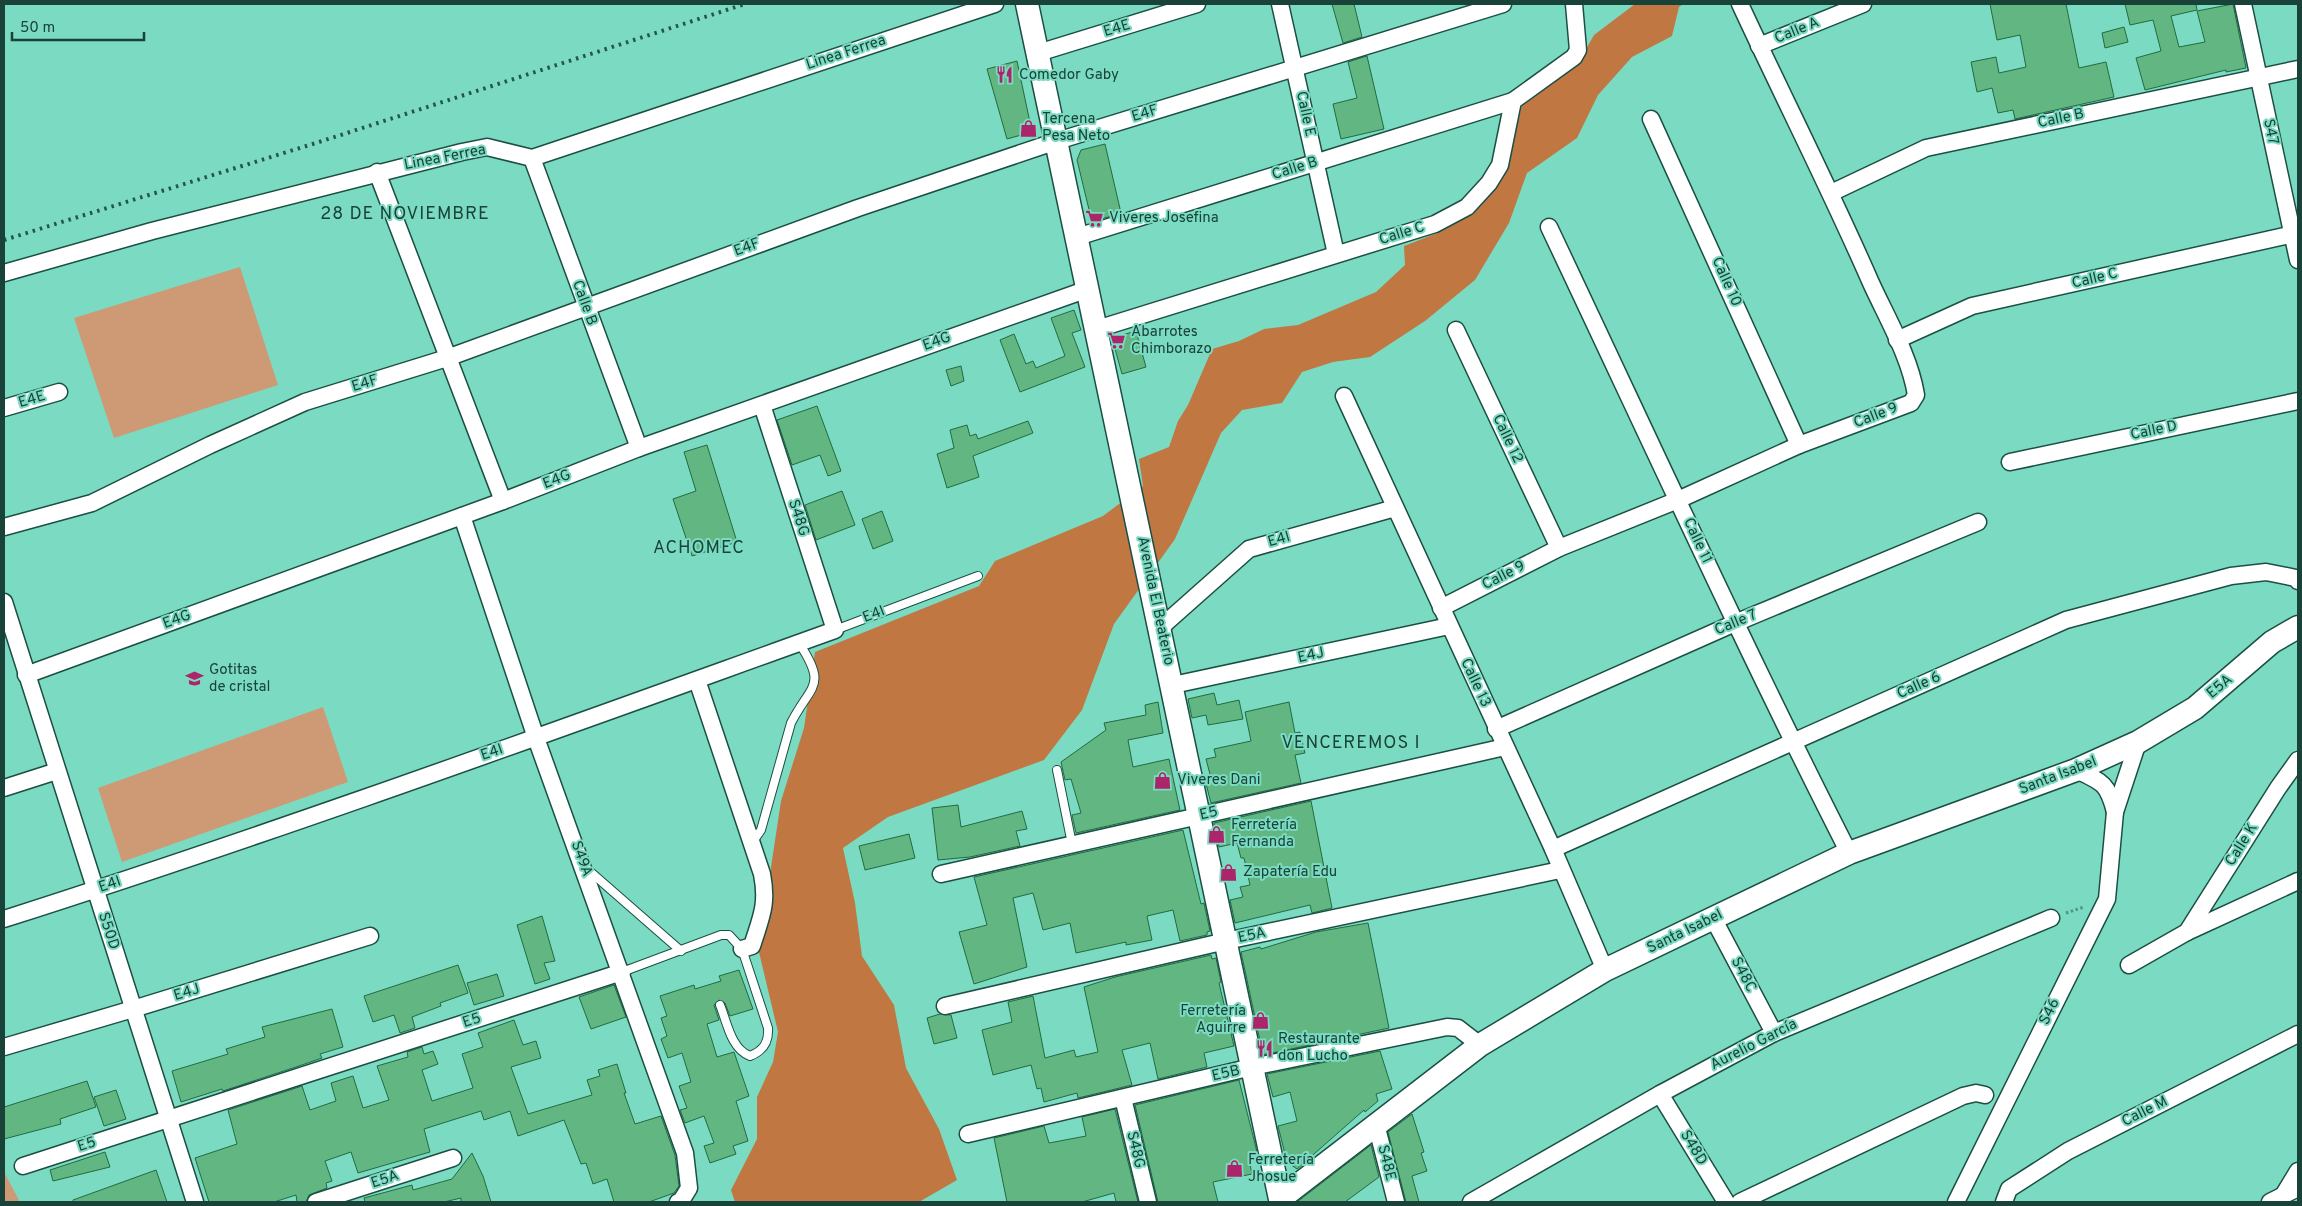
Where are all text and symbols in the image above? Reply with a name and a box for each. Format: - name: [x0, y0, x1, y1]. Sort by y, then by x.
- scale bar: [12, 10, 145, 42]
- street label: Calle A: [1772, 13, 1822, 49]
- street label: E4E: [1101, 16, 1133, 42]
- text: 50 m: [20, 19, 55, 38]
- street label: Linea Ferrea: [804, 31, 888, 75]
- restaurant icon: Comedor Gaby: [995, 65, 1015, 85]
- place label: Comedor Gaby: [1019, 66, 1119, 85]
- street label: Calle E: [1291, 90, 1319, 138]
- street label: E4F: [1129, 101, 1161, 127]
- street label: Calle B: [2036, 105, 2086, 133]
- place label: Tercena Pesa Neto: [1042, 110, 1110, 146]
- street label: S47: [2258, 117, 2282, 147]
- shop icon: Tercena Pesa Neto: [1018, 118, 1038, 138]
- street label: Linea Ferrea: [403, 141, 487, 175]
- street label: Calle B: [1270, 153, 1320, 185]
- district label: 28 DE NOVIEMBRE: [320, 203, 490, 226]
- supermarket icon: Viveres Josefina: [1085, 208, 1105, 228]
- place label: Viveres Josefina: [1109, 209, 1219, 228]
- street label: Calle C: [1377, 218, 1427, 250]
- street label: E4F: [731, 235, 763, 261]
- street label: Calle 10: [1707, 254, 1745, 310]
- street label: Calle C: [2070, 264, 2120, 294]
- street label: Calle B: [567, 278, 601, 328]
- place label: Abarrotes Chimborazo: [1131, 323, 1212, 359]
- street label: E4G: [920, 328, 954, 356]
- supermarket icon: Abarrotes Chimborazo: [1107, 331, 1127, 351]
- street label: E4F: [349, 371, 381, 397]
- street label: E4E: [16, 387, 48, 413]
- street label: Calle 9: [1851, 399, 1901, 433]
- street label: Calle 12: [1487, 411, 1527, 467]
- street label: Calle D: [2129, 417, 2179, 445]
- street label: E4G: [540, 466, 574, 494]
- street label: S48G: [783, 497, 813, 539]
- street label: Calle 11: [1678, 515, 1716, 567]
- street label: E4I: [1266, 528, 1292, 552]
- street label: Avenida El Beaterio: [1132, 535, 1178, 667]
- district label: ACHOMEC: [653, 537, 745, 560]
- street label: Calle 9: [1479, 557, 1529, 595]
- street label: E4I: [860, 602, 888, 628]
- street label: E4G: [160, 606, 194, 634]
- street label: Calle 7: [1712, 606, 1760, 640]
- street label: E4J: [1296, 644, 1326, 668]
- street label: Calle 13: [1455, 656, 1495, 710]
- place label: Gotitas de cristal: [209, 661, 270, 697]
- street label: Calle 6: [1894, 668, 1944, 704]
- school or university icon: Gotitas de cristal: [185, 669, 205, 689]
- street label: E5A: [2203, 671, 2237, 703]
- district label: VENCEREMOS I: [1281, 732, 1421, 755]
- street label: E4I: [478, 740, 506, 766]
- street label: Santa Isabel: [2016, 753, 2100, 799]
- shop icon: Viveres Dani: [1153, 770, 1173, 790]
- place label: Viveres Dani: [1177, 771, 1261, 790]
- street label: E5: [1198, 803, 1220, 825]
- place label: Ferretería Fernanda: [1231, 816, 1297, 852]
- street label: Calle K: [2222, 820, 2263, 870]
- shop icon: Ferretería Fernanda: [1207, 824, 1227, 844]
- street label: S49A: [566, 839, 596, 879]
- shop icon: Zapatería Edu: [1219, 862, 1239, 882]
- place label: Zapatería Edu: [1243, 863, 1337, 882]
- street label: E4I: [96, 872, 124, 898]
- street label: Santa Isabel: [1644, 906, 1726, 958]
- street label: S50D: [93, 910, 123, 952]
- street label: E5A: [1236, 924, 1268, 948]
- street label: S48C: [1726, 954, 1760, 996]
- street label: E4J: [172, 980, 202, 1006]
- street label: S46: [2035, 996, 2065, 1028]
- place label: Ferretería Aguirre: [1180, 1002, 1246, 1038]
- street label: E5: [460, 1009, 484, 1033]
- shop icon: Ferretería Aguirre: [1250, 1010, 1270, 1030]
- street label: Aurelio García: [1707, 1015, 1801, 1075]
- place label: Restaurante don Lucho: [1278, 1030, 1360, 1066]
- restaurant icon: Restaurante don Lucho: [1254, 1038, 1274, 1058]
- street label: E5B: [1210, 1062, 1242, 1086]
- street label: Calle M: [2119, 1092, 2171, 1132]
- street label: S48D: [1675, 1127, 1711, 1169]
- street label: S48G: [1122, 1130, 1148, 1170]
- street label: E5: [75, 1133, 99, 1157]
- street label: S48E: [1372, 1143, 1400, 1183]
- place label: Ferretería Jhosue: [1248, 1151, 1314, 1187]
- shop icon: Ferretería Jhosue: [1224, 1159, 1244, 1179]
- street label: E5A: [369, 1167, 401, 1193]

